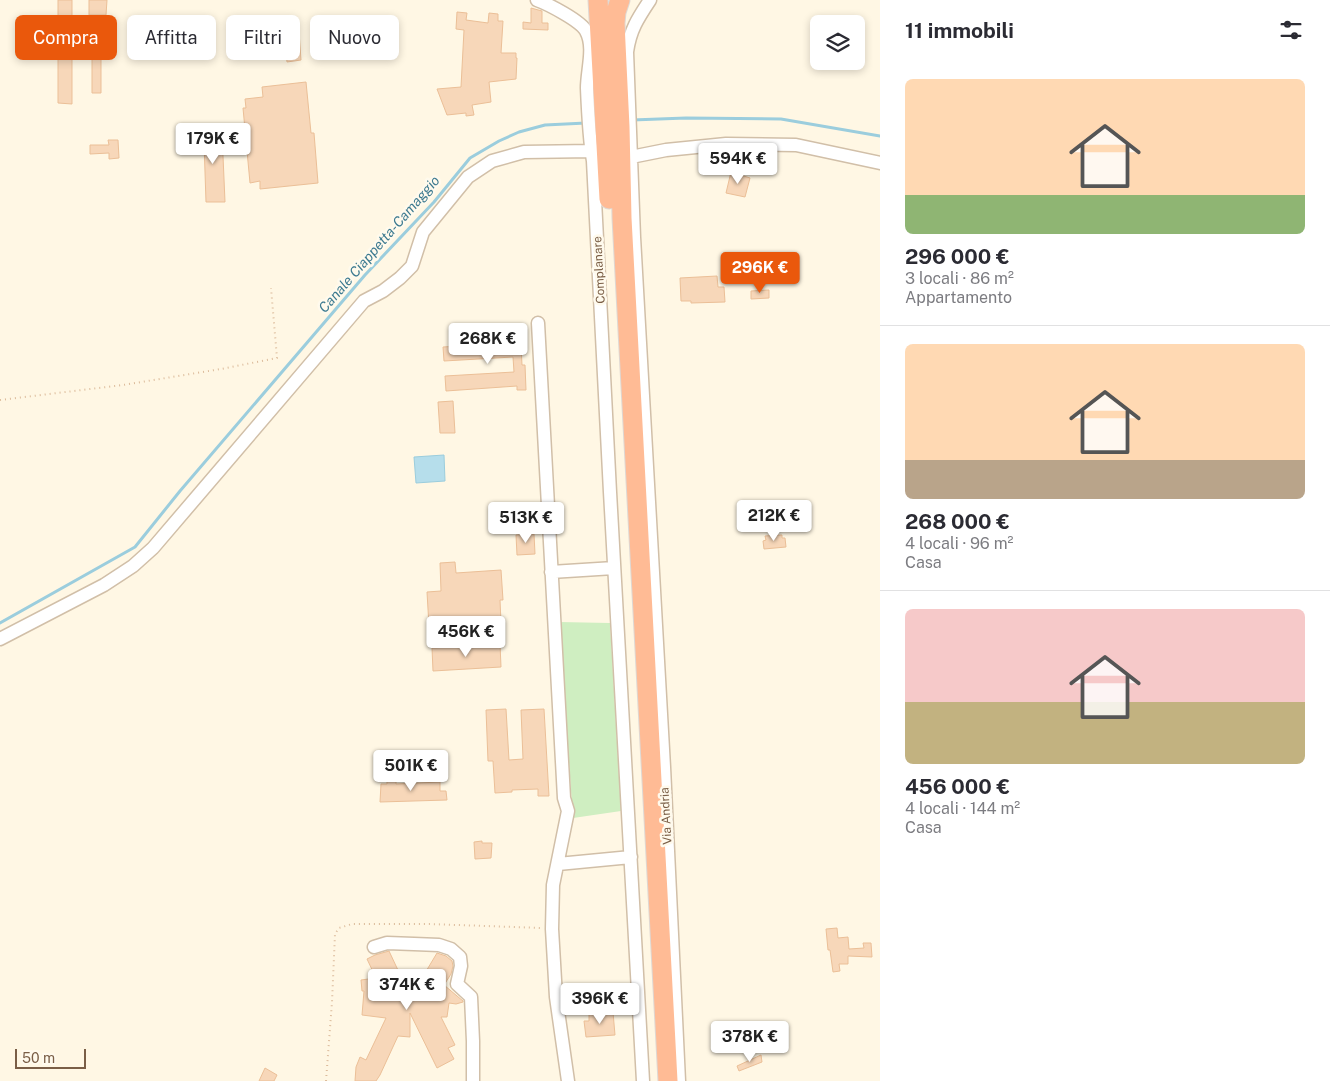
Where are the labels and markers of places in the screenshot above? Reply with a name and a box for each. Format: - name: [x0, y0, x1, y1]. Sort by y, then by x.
- pin: 179K €: [172, 122, 254, 165]
- pin: 594K €: [697, 142, 779, 185]
- pin: 296K €: [719, 252, 801, 294]
- pin: 268K €: [447, 322, 529, 365]
- pin: 212K €: [733, 500, 815, 542]
- pin: 513K €: [485, 502, 567, 544]
- pin: 456K €: [425, 616, 507, 658]
- pin: 501K €: [370, 750, 452, 792]
- pin: 374K €: [366, 968, 448, 1011]
- pin: 396K €: [559, 982, 641, 1025]
- pin: 378K €: [709, 1020, 791, 1063]

